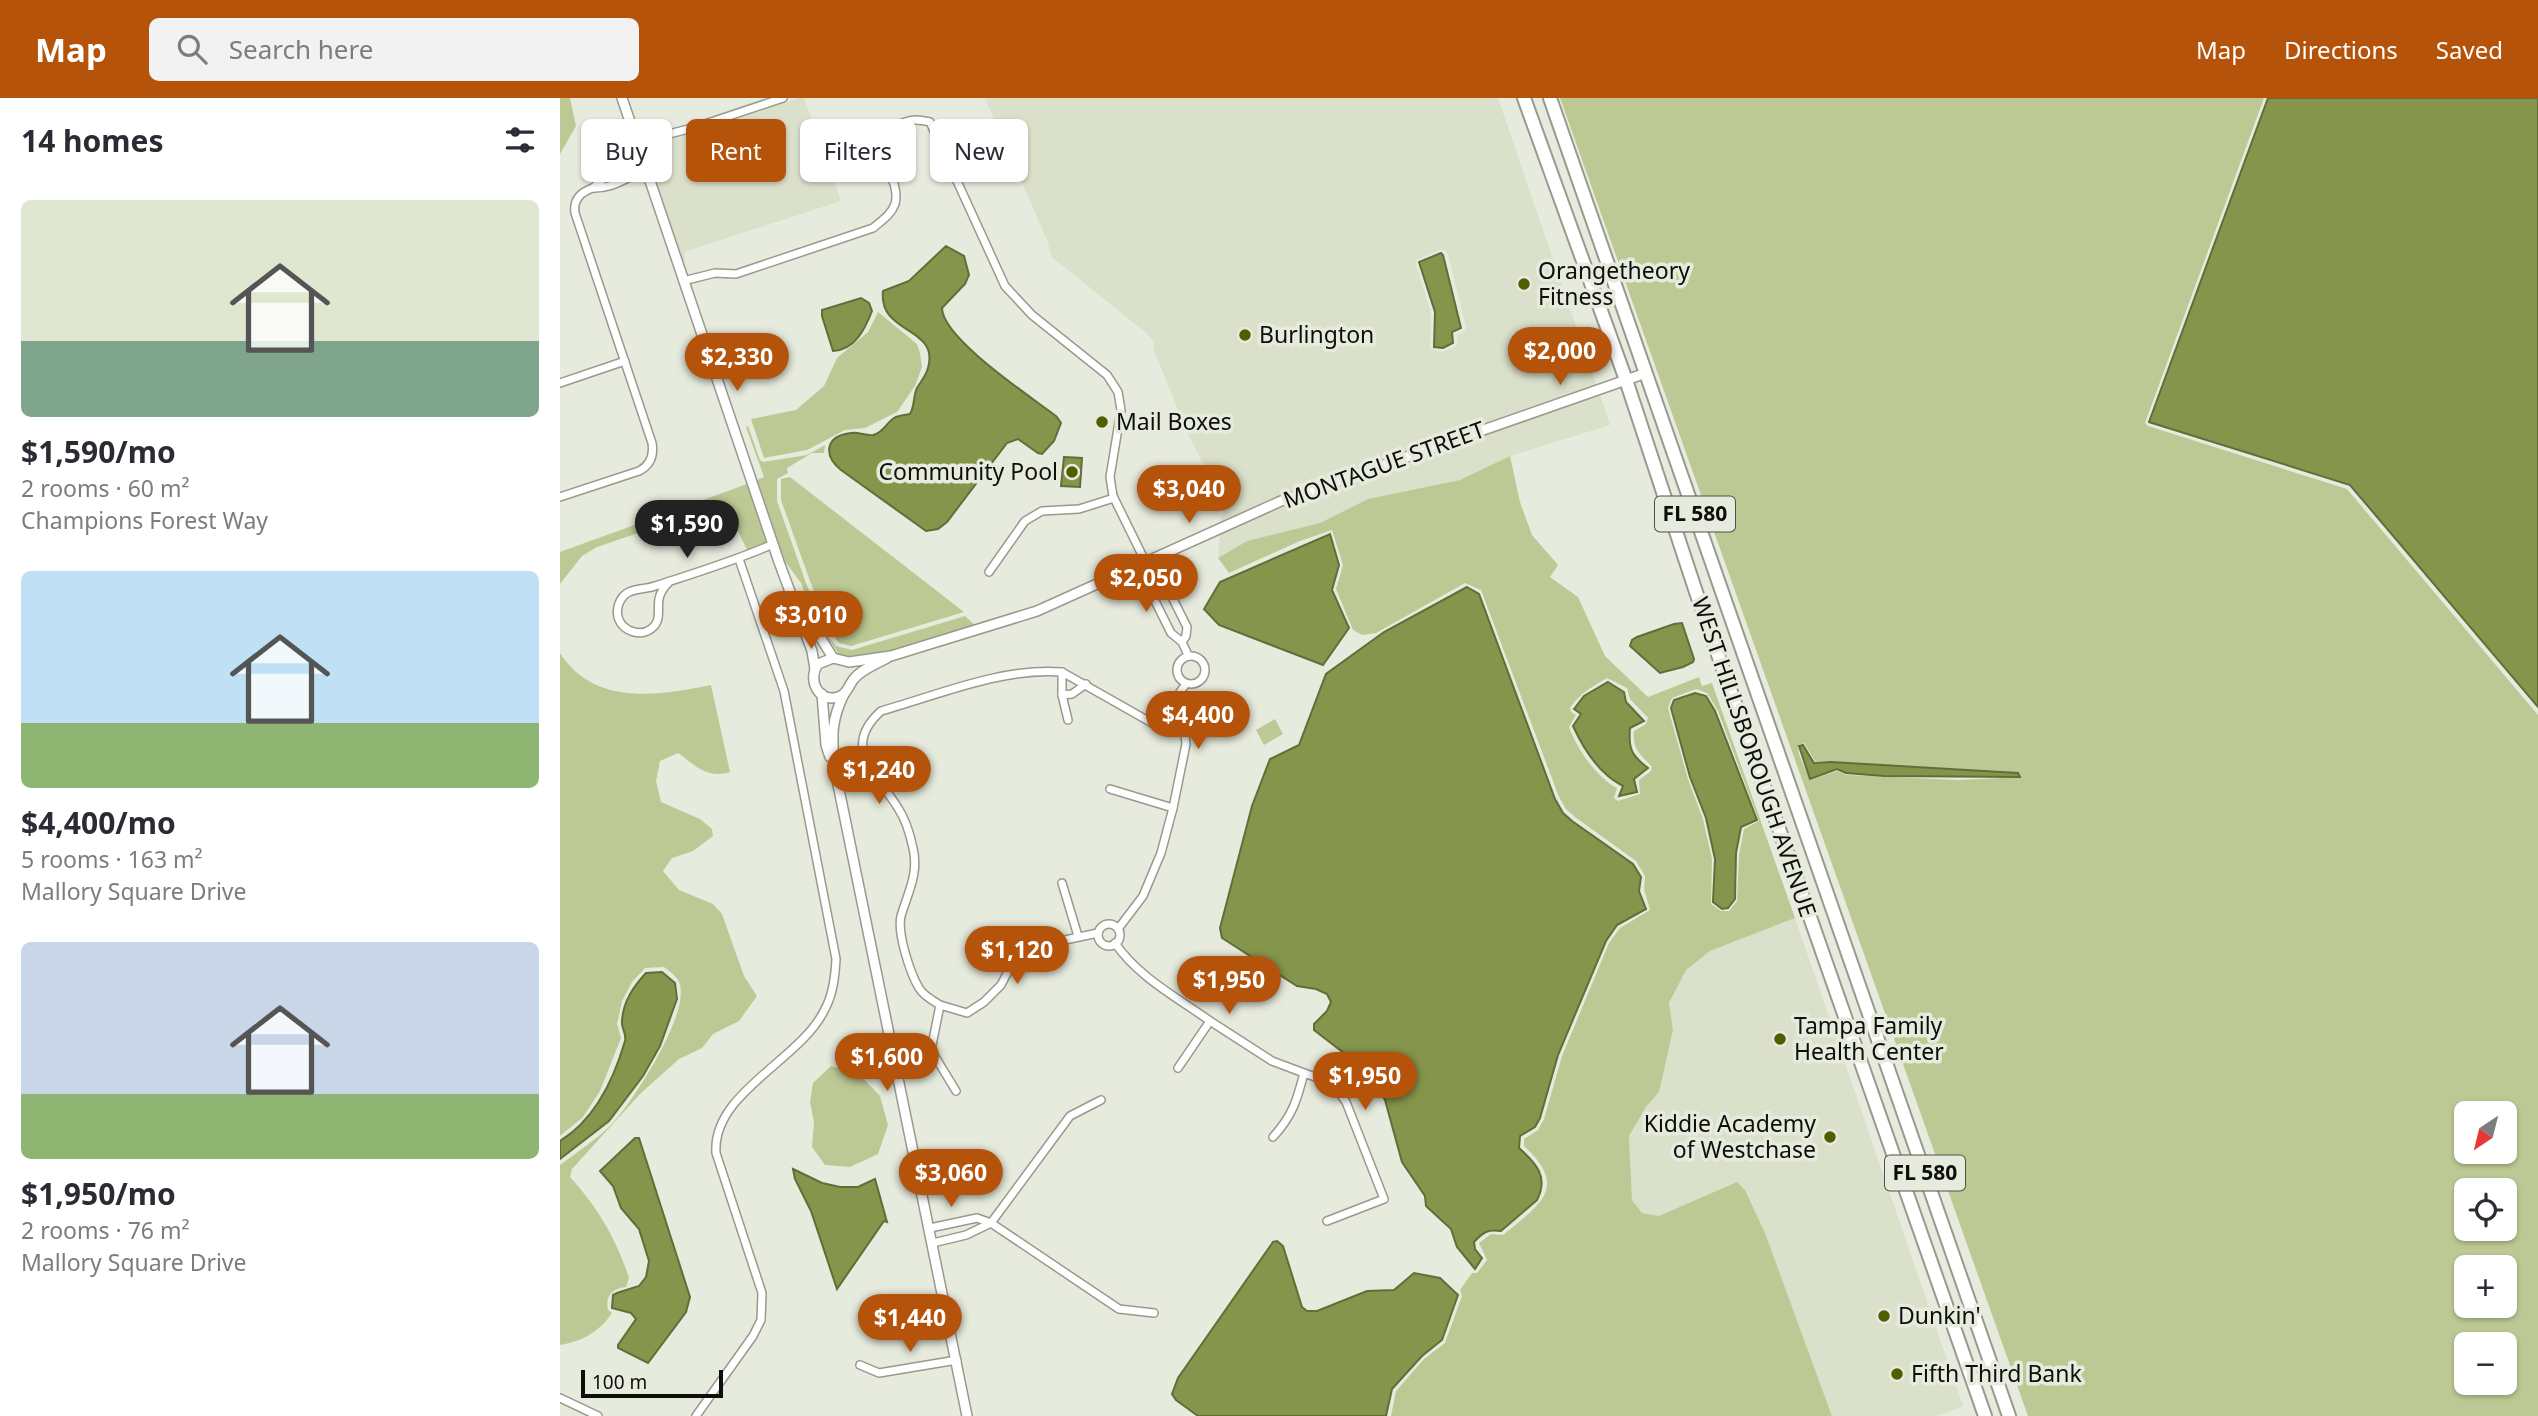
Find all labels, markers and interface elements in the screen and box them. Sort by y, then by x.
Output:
search box [149,18,639,81]
text: Map [35,27,107,72]
icon: search [173,30,211,68]
text: Search here [229,31,373,67]
text: Map [2196,33,2246,66]
text: Directions [2284,33,2398,66]
text: Saved [2436,33,2503,66]
chip: Buy [581,119,672,182]
chip: Rent [686,119,786,182]
chip: Filters [800,119,916,182]
chip: New [930,119,1028,182]
text: 14 homes [21,120,164,161]
icon: filters [501,121,539,159]
icon: home [217,245,343,371]
place label: Orangetheory Fitness [1538,254,1690,312]
marker: Orangetheory Fitness [1516,276,1532,292]
place label: Burlington [1259,318,1374,350]
marker: Burlington [1237,327,1253,343]
pin: $2,000 [1503,328,1617,387]
pin: $2,330 [680,334,794,393]
text: $2,000 [1524,334,1596,366]
text: $2,330 [701,340,773,372]
place label: Mail Boxes [1116,405,1232,437]
street label: MONTAGUE STREET [1279,413,1489,515]
marker: Mail Boxes [1094,414,1110,430]
text: $1,590/mo [21,431,176,472]
place label: Community Pool [878,455,1058,487]
marker: Community Pool [1064,464,1080,480]
pin: $3,040 [1132,466,1246,525]
text: 2 rooms · 60 m² [21,472,190,504]
text: $3,040 [1153,472,1225,504]
road number: FL 580 [1655,496,1735,532]
pin: $1,590 [630,500,744,560]
text: Champions Forest Way [21,504,268,536]
text: $1,590 [651,507,723,539]
pin: $2,050 [1089,554,1203,614]
text: $2,050 [1110,561,1182,593]
pin: $3,010 [754,592,868,651]
street label: WEST HILLSBOROUGH AVENUE [1685,592,1825,921]
text: $3,010 [775,598,847,630]
icon: home [217,616,343,742]
pin: $4,400 [1141,692,1255,751]
text: $4,400 [1162,698,1234,730]
pin: $1,240 [822,746,936,806]
text: $1,240 [843,753,915,785]
text: $4,400/mo [21,802,176,843]
text: 5 rooms · 163 m² [21,843,203,875]
text: Mallory Square Drive [21,875,247,907]
pin: $1,120 [960,926,1074,986]
text: $1,120 [981,933,1053,965]
pin: $1,950 [1172,956,1286,1016]
text: $1,950 [1193,963,1265,995]
icon: home [217,987,343,1113]
place label: Tampa Family Health Center [1794,1009,1944,1067]
marker: Tampa Family Health Center [1772,1031,1788,1047]
pin: $1,600 [830,1034,944,1093]
text: $1,600 [851,1040,923,1072]
pin: $1,950 [1308,1052,1422,1112]
text: $1,950 [1329,1059,1401,1091]
north arrow [2454,1101,2516,1164]
map controls [2454,1101,2517,1395]
place label: Kiddie Academy of Westchase [1644,1107,1816,1165]
marker: Kiddie Academy of Westchase [1822,1129,1838,1145]
pin: $3,060 [894,1150,1008,1209]
text: $3,060 [915,1156,987,1188]
road number: FL 580 [1885,1156,1965,1190]
text: $1,950/mo [21,1173,176,1214]
button: locate [2454,1178,2517,1241]
text: 2 rooms · 76 m² [21,1214,190,1246]
text: Mallory Square Drive [21,1246,247,1278]
button: + [2454,1255,2517,1318]
pin: $1,440 [853,1294,967,1354]
place label: Dunkin' [1898,1299,1981,1331]
text: $1,440 [874,1301,946,1333]
marker: Dunkin' [1876,1308,1892,1324]
button: − [2454,1332,2517,1395]
place label: Fifth Third Bank [1911,1357,2082,1389]
marker: Fifth Third Bank [1889,1366,1905,1382]
scale bar [581,1367,723,1399]
text: 100 m [592,1369,647,1395]

